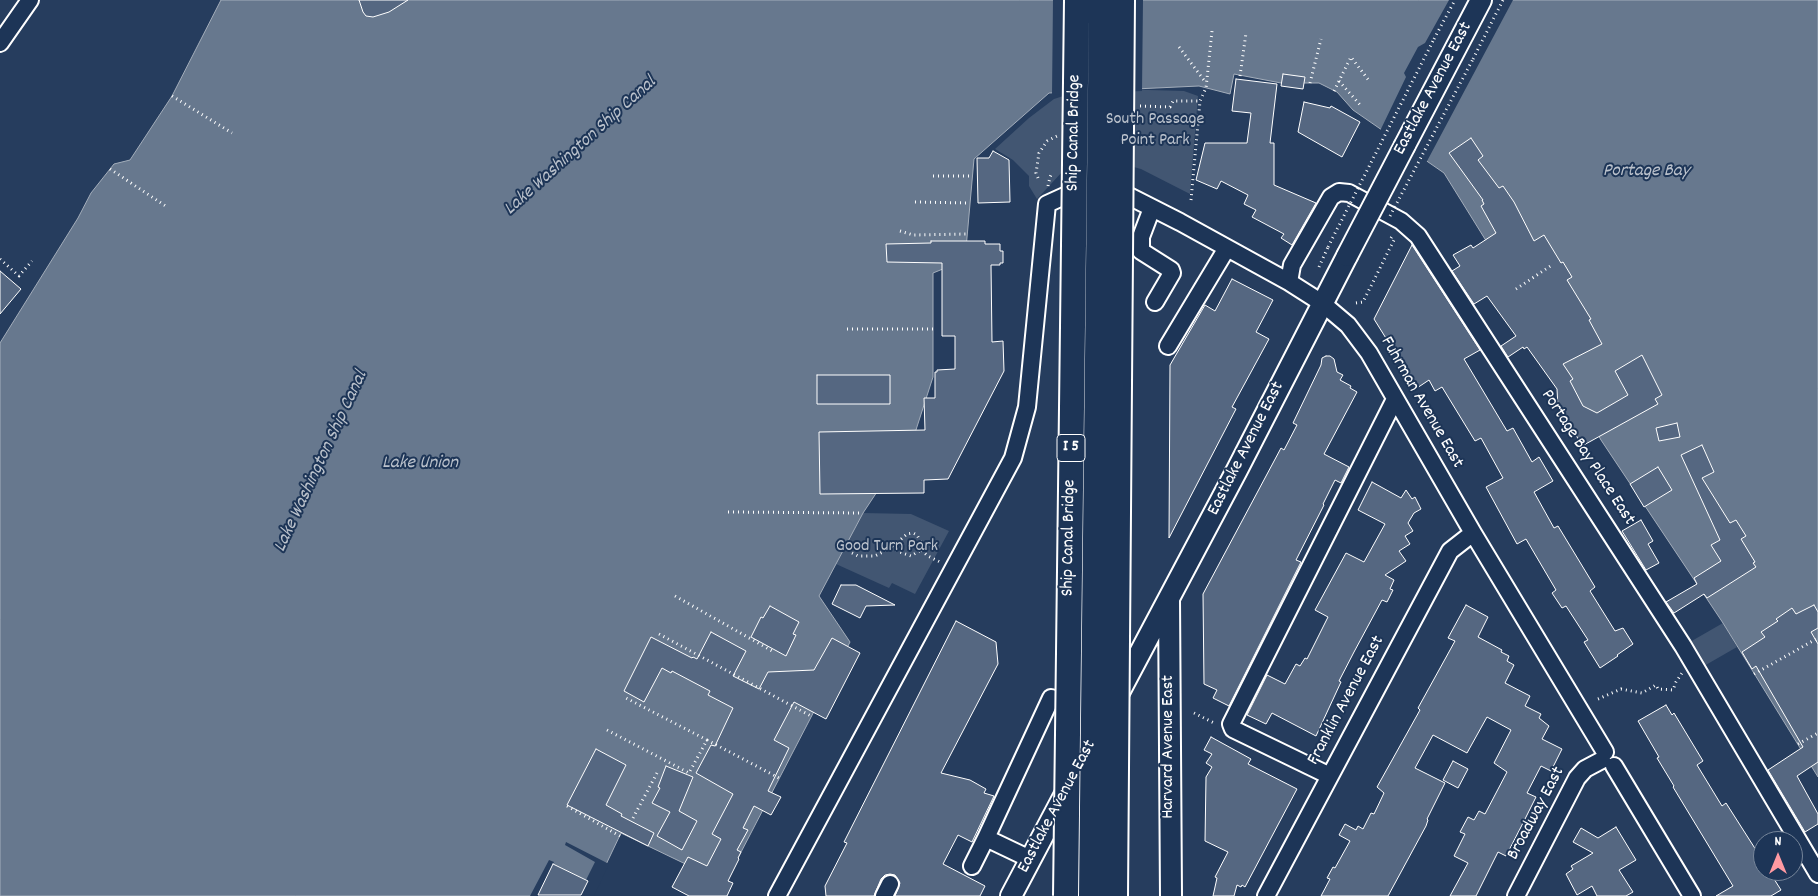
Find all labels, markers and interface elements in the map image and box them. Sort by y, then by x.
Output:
street label: Eastlake Avenue East [1390,19,1478,159]
water label: Lake Washington Ship Canal [500,73,662,221]
street label: Ship Canal Bridge [1063,74,1087,192]
park label: South Passage Point Park [1106,110,1204,152]
water label: Portage Bay [1603,161,1689,183]
street label: Fuhrman Avenue East [1375,333,1467,473]
water label: Lake Washington Ship Canal [270,368,374,556]
street label: Eastlake Avenue East [1204,379,1290,519]
street label: Portage Bay Place East [1535,386,1639,530]
road number: I 5 [1057,434,1085,462]
water label: Lake Union [382,453,458,475]
street label: Ship Canal Bridge [1058,479,1082,597]
park label: Good Turn Park [836,537,938,559]
street label: Franklin Avenue East [1304,633,1390,769]
street label: Harvard Avenue East [1159,675,1181,819]
street label: Eastlake Avenue East [1014,737,1102,877]
street label: Broadway East [1503,764,1571,864]
north arrow [1753,831,1803,881]
text: N [1775,832,1781,852]

